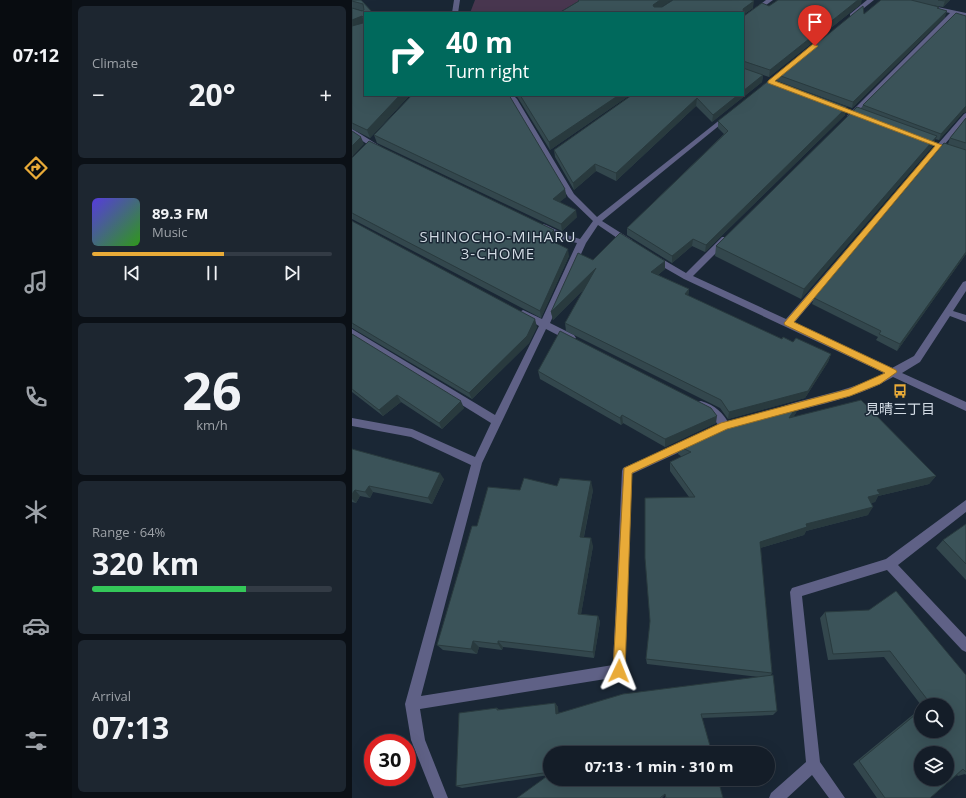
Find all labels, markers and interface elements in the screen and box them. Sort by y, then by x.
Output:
pin [798,5,832,46]
icon: arrive [804,11,826,33]
text: 40 m [446,23,513,61]
icon: right [380,28,432,80]
text: 07:12 [13,43,59,67]
text: Climate [92,54,138,72]
text: Turn right [446,59,529,83]
text: 20° [188,74,236,115]
text: − [92,79,105,109]
text: + [319,79,332,109]
icon: directions [22,154,50,182]
text: 89.3 FM [152,203,208,223]
text: Music [152,223,187,241]
district label: SHINOCHO-MIHARU 3-CHOME [420,226,576,263]
icon: previous [121,262,143,284]
icon: pause [201,262,223,284]
icon: next [281,262,303,284]
icon: music [22,268,50,296]
text: 26 [182,354,242,425]
icon: phone [22,383,50,411]
bus stop icon: 見晴三丁目 [892,383,908,399]
place label: 見晴三丁目 [865,399,935,418]
text: km/h [196,416,228,434]
icon: climate [22,498,50,526]
text: Range · 64% [92,523,165,541]
text: 320 km [92,543,199,584]
icon: car [22,612,50,640]
position arrow [598,650,640,692]
text: Arrival [92,687,131,705]
map controls [914,698,954,786]
button: search [914,698,954,738]
text: 07:13 [92,707,169,748]
icon: filters [22,727,50,755]
speed limit sign: 30 [364,734,416,786]
button: layers [914,746,954,786]
text: 07:13 · 1 min · 310 m [585,756,733,776]

